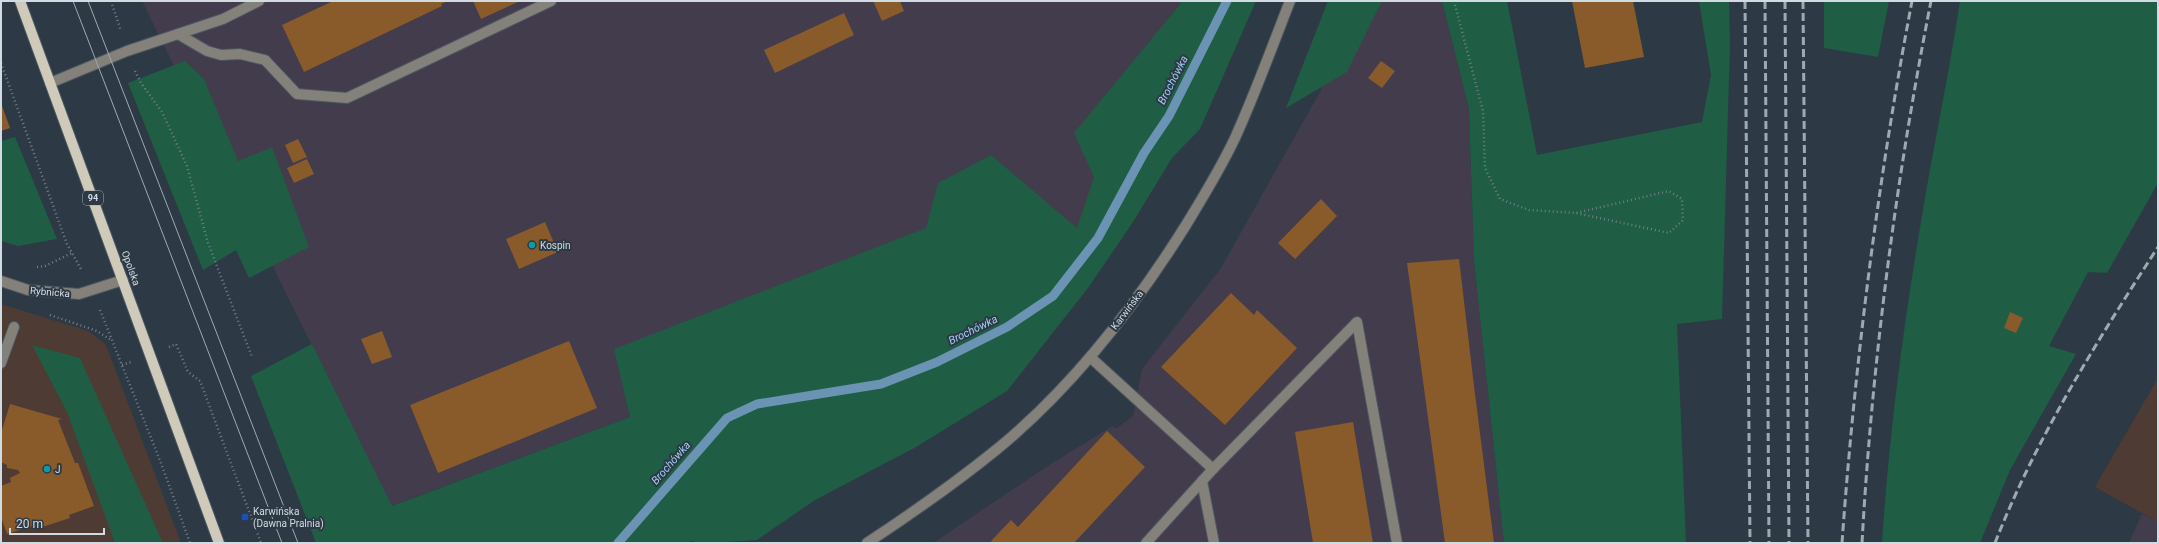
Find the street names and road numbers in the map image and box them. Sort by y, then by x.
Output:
road number: 94 [83,191,103,205]
street label: Opolska [120,249,142,287]
street label: Rybnicka [29,285,71,299]
street label: Karwińska [1109,288,1145,332]

